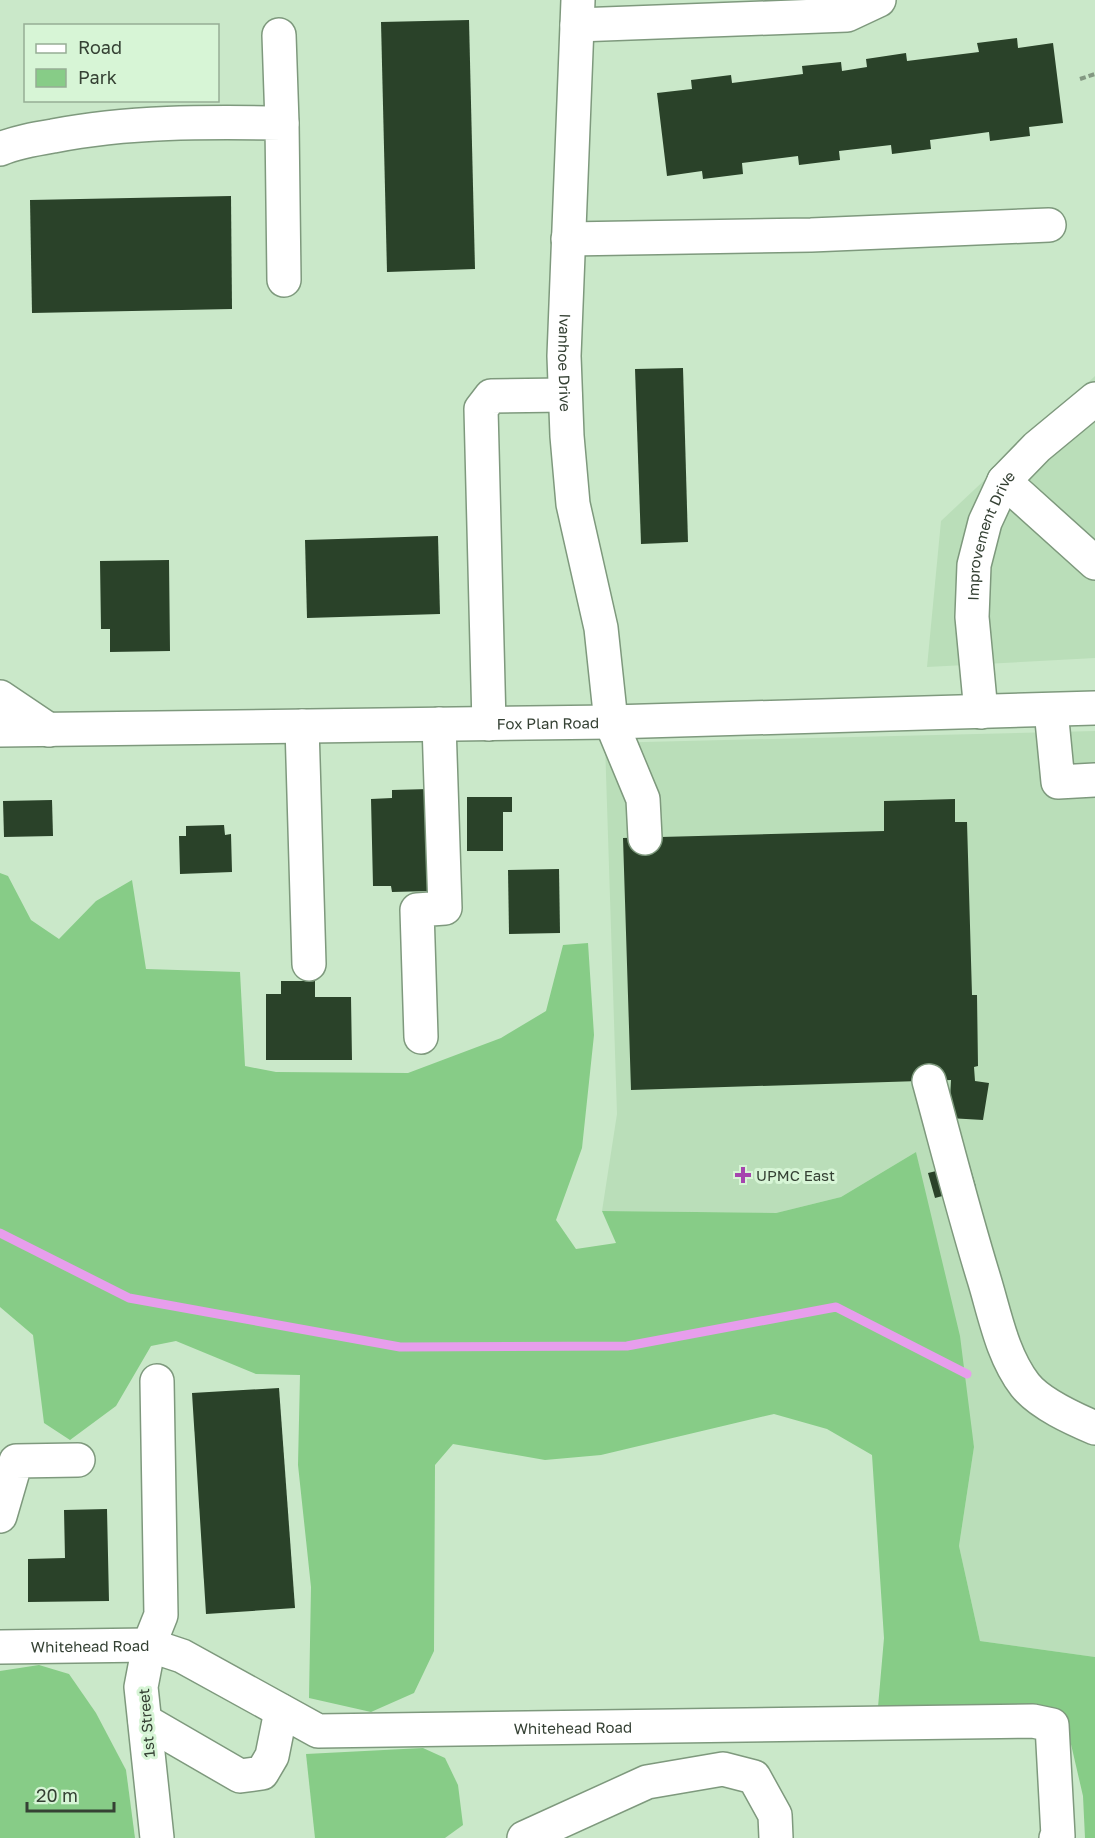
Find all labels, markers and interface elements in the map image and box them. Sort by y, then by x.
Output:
legend [24,24,219,102]
text: Road [78,36,122,58]
text: Park [78,66,117,88]
street label: Ivanhoe Drive [555,313,575,412]
street label: Improvement Drive [964,466,1018,601]
street label: Fox Plan Road [497,713,599,732]
marker: UPMC East [734,1166,752,1184]
place label: UPMC East [756,1166,835,1184]
street label: Whitehead Road [31,1636,149,1656]
street label: 1st Street [134,1688,158,1758]
street label: Whitehead Road [513,1718,632,1737]
scale bar [27,1775,114,1813]
text: 20 m [36,1784,78,1806]

